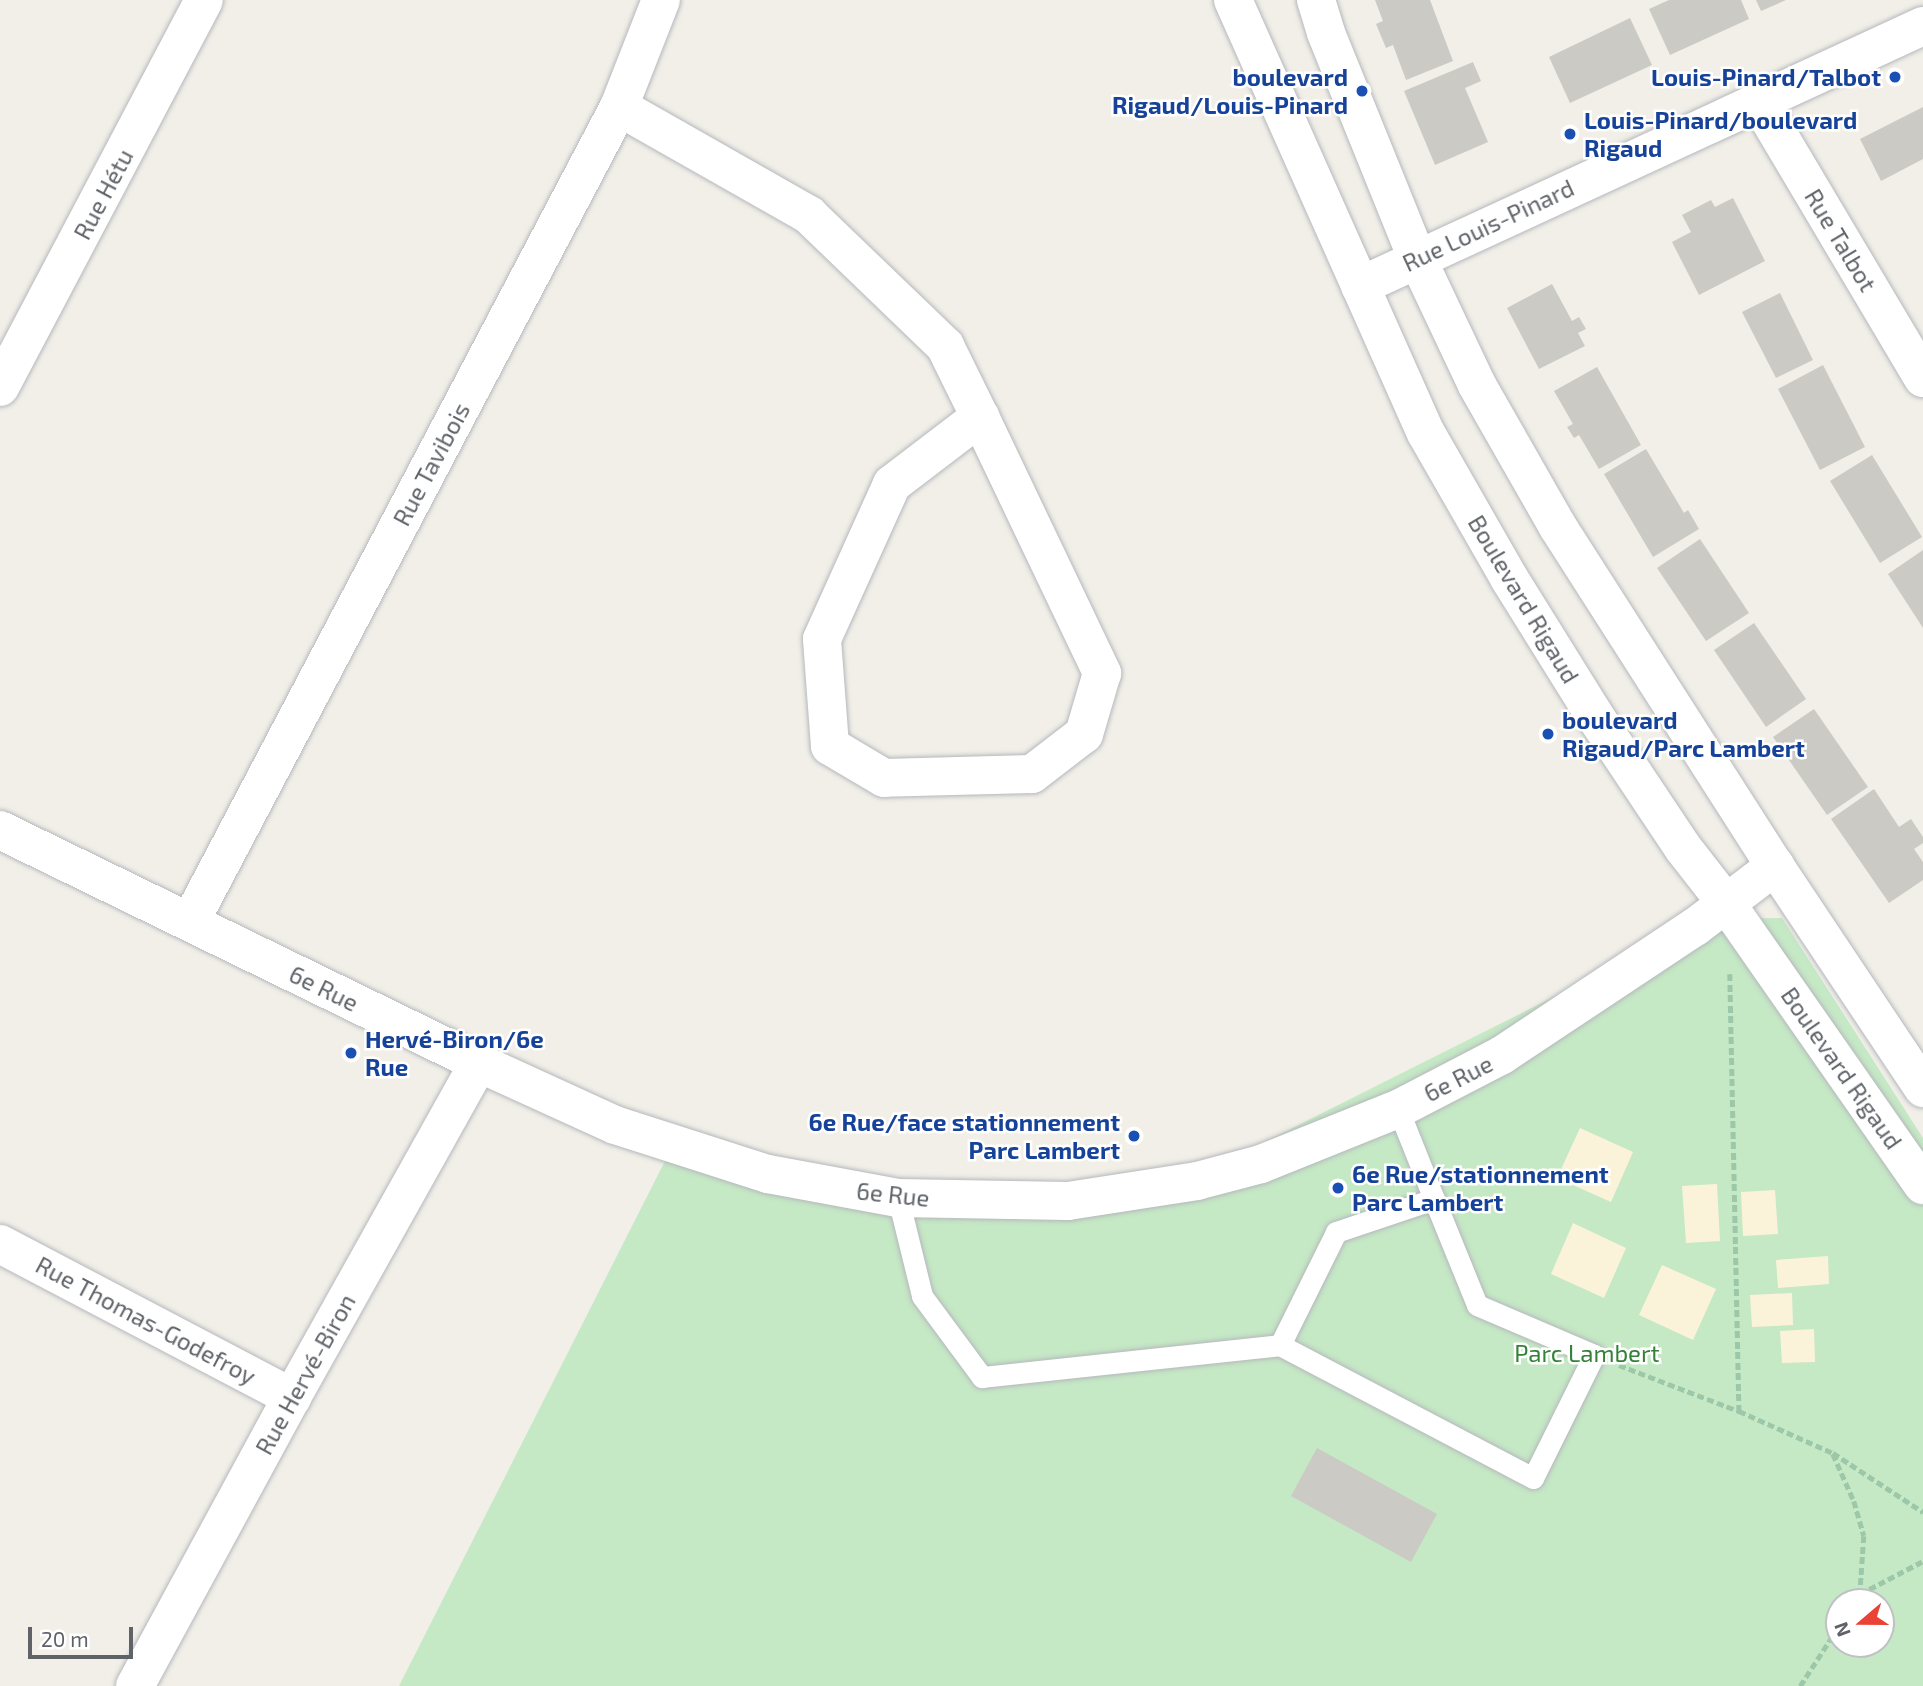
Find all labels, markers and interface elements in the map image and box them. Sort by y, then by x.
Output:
place label: boulevard Rigaud/Louis-Pinard [1112,63,1348,119]
place label: Louis-Pinard/Talbot [1651,63,1881,91]
marker: Louis-Pinard/Talbot [1887,69,1903,85]
marker: boulevard Rigaud/Louis-Pinard [1354,83,1370,99]
place label: Louis-Pinard/boulevard Rigaud [1584,106,1857,162]
marker: Louis-Pinard/boulevard Rigaud [1562,126,1578,142]
street label: Rue Hétu [67,144,139,244]
street label: Rue Louis-Pinard [1398,173,1578,277]
street label: Rue Talbot [1799,183,1883,297]
street label: Rue Tavibois [386,397,476,531]
street label: Boulevard Rigaud [1462,510,1586,688]
place label: boulevard Rigaud/Parc Lambert [1562,706,1805,762]
marker: boulevard Rigaud/Parc Lambert [1540,726,1556,742]
street label: 6e Rue [285,959,363,1017]
street label: Boulevard Rigaud [1775,981,1909,1155]
place label: Hervé-Biron/6e Rue [365,1025,544,1081]
marker: Hervé-Biron/6e Rue [343,1045,359,1061]
street label: 6e Rue [1419,1049,1497,1107]
place label: 6e Rue/face stationnement Parc Lambert [809,1108,1120,1164]
marker: 6e Rue/face stationnement Parc Lambert [1126,1128,1142,1144]
place label: 6e Rue/stationnement Parc Lambert [1352,1160,1609,1216]
street label: 6e Rue [855,1176,931,1212]
marker: 6e Rue/stationnement Parc Lambert [1330,1180,1346,1196]
street label: Rue Thomas-Godefroy [31,1250,261,1390]
street label: Rue Hervé-Biron [249,1289,361,1459]
park label: Parc Lambert [1514,1339,1660,1367]
north arrow [1825,1588,1895,1658]
scale bar [32,1612,136,1656]
text: N [1829,1619,1855,1640]
text: 20 m [41,1626,89,1651]

